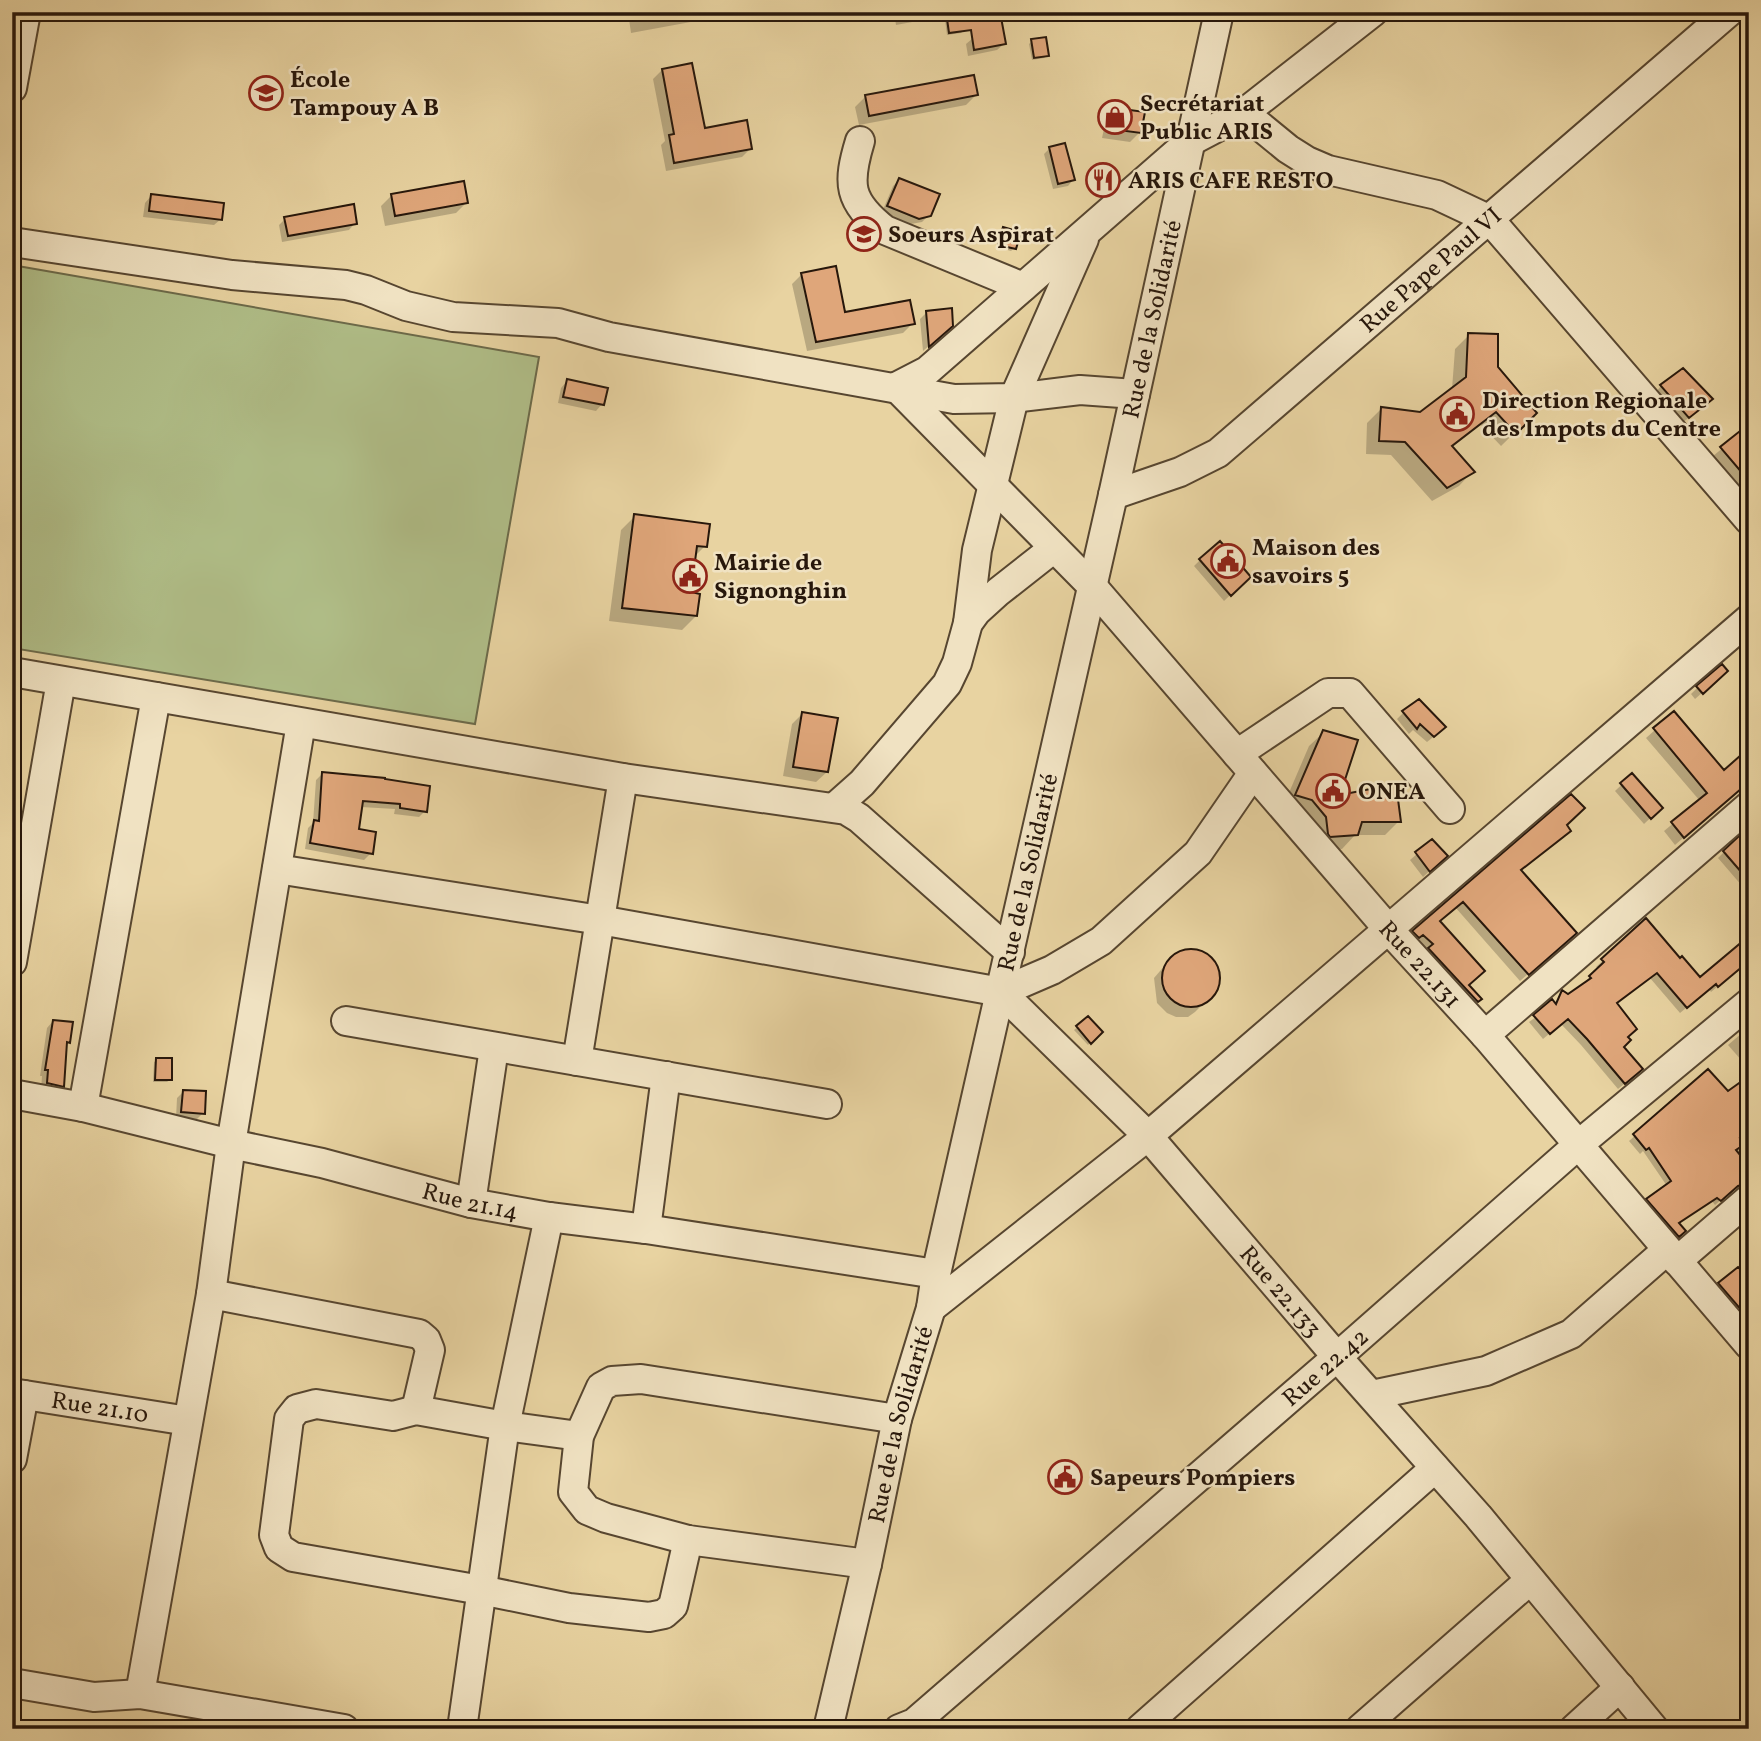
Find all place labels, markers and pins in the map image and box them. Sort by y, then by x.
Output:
place label: École Tampouy A B [290,64,439,126]
school or university icon: École Tampouy A B [247,74,285,112]
place label: Secrétariat Public ARIS [1140,88,1273,150]
shop icon: Secrétariat Public ARIS [1096,98,1134,136]
restaurant icon: ARIS CAFE RESTO [1084,161,1122,199]
place label: ARIS CAFE RESTO [1128,165,1333,199]
school or university icon: Soeurs Aspirat [845,215,883,253]
place label: Soeurs Aspirat [888,219,1054,253]
place label: Direction Regionale des Impots du Centre [1482,385,1721,447]
public building icon: Direction Regionale des Impots du Centre [1438,395,1476,433]
place label: Maison des savoirs 5 [1252,532,1380,594]
public building icon: Maison des savoirs 5 [1209,542,1247,580]
place label: Mairie de Signonghin [714,547,847,609]
public building icon: Mairie de Signonghin [671,557,709,595]
public building icon: ONEA [1314,772,1352,810]
place label: ONEA [1358,776,1425,810]
public building icon: Sapeurs Pompiers [1046,1458,1084,1496]
place label: Sapeurs Pompiers [1090,1462,1295,1496]

